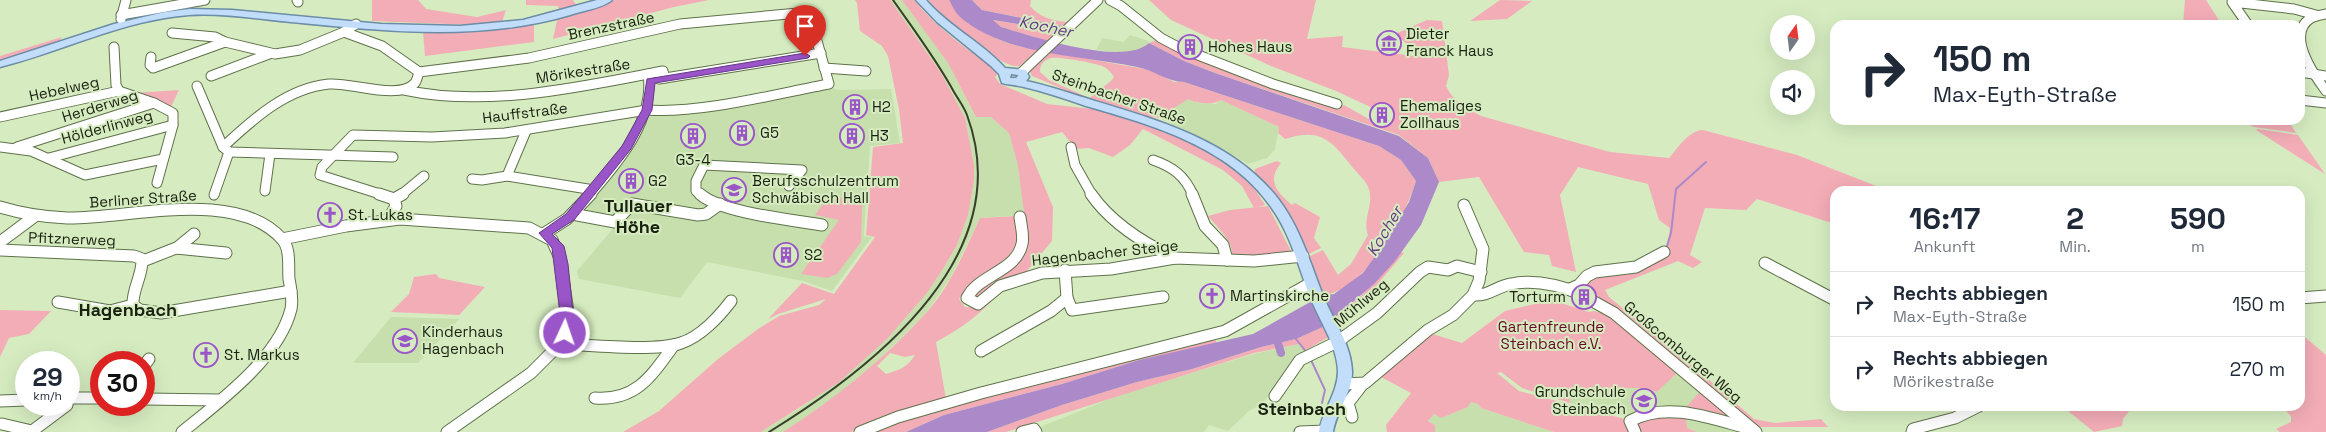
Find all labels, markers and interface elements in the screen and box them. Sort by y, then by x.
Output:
pin [784,5,826,56]
street label: Brenzstraße [566,7,656,44]
water label: Kocher [1017,11,1077,43]
icon: arrive [791,12,819,40]
north arrow [1770,15,1815,60]
map controls [1770,15,1815,115]
place label: Dieter Franck Haus [1406,24,1494,60]
museum icon: Dieter Franck Haus [1376,30,1402,56]
building icon: Hohes Haus [1177,34,1203,60]
place label: Hohes Haus [1208,37,1292,56]
text: 150 m [1933,37,2031,81]
icon: right [1850,40,1915,105]
street label: Mörikestraße [534,54,631,87]
street label: Steinbacher Straße [1050,65,1189,128]
button: sound [1770,70,1815,115]
street label: Hebelweg [27,72,101,105]
text: Max-Eyth-Straße [1933,80,2117,108]
street label: Herderweg [59,85,140,126]
building icon: H2 [842,94,868,120]
place label: Ehemaliges Zollhaus [1400,96,1482,132]
place label: H2 [872,97,891,116]
street label: Hauffstraße [481,98,569,127]
building icon: Ehemaliges Zollhaus [1369,102,1395,128]
street label: Hölderlinweg [59,105,155,148]
building icon: G5 [729,120,755,146]
building icon: G3-4 [680,123,706,149]
place label: G5 [760,123,779,142]
building icon: H3 [839,123,865,149]
place label: H3 [870,126,889,145]
place label: G3-4 [675,150,711,169]
building icon: G2 [618,168,644,194]
place label: G2 [648,171,667,190]
place label: Berufsschulzentrum Schwäbisch Hall [752,171,899,207]
school or university icon: Berufsschulzentrum Schwäbisch Hall [721,177,747,203]
street label: Berliner Straße [89,185,198,212]
district label: Tullauer Höhe [604,194,672,238]
text: 16:17 [1909,199,1980,238]
text: 2 [2066,199,2084,238]
text: 590 [2170,199,2226,238]
water label: Kocher [1361,201,1408,260]
church icon: St. Lukas [317,202,343,228]
place label: St. Lukas [348,205,413,224]
street label: Pfitznerweg [28,227,116,250]
street label: Hagenbacher Steige [1031,235,1179,270]
text: Ankunft [1914,236,1976,257]
text: Min. [2059,236,2091,257]
text: m [2191,236,2205,257]
building icon: S2 [773,242,799,268]
place label: S2 [804,245,822,264]
street label: Mühlweg [1330,274,1392,331]
text: Rechts abbiegen [1893,281,2048,306]
church icon: Martinskirche [1199,283,1225,309]
building icon: Torturm [1571,284,1597,310]
place label: Martinskirche [1230,286,1329,305]
place label: Torturm [1509,287,1566,306]
icon: right [1850,290,1878,318]
text: 150 m [2232,292,2285,317]
street label: Großcomburger Weg [1620,297,1746,407]
district label: Hagenbach [79,298,177,321]
position arrow [538,306,590,358]
text: Max-Eyth-Straße [1893,306,2027,327]
park label: Gartenfreunde Steinbach e.V. [1498,317,1604,353]
place label: Kinderhaus Hagenbach [422,322,504,358]
school or university icon: Kinderhaus Hagenbach [392,328,418,354]
church icon: St. Markus [193,342,219,368]
place label: St. Markus [224,345,300,364]
text: Rechts abbiegen [1893,346,2048,371]
speed limit sign: 30 [90,351,155,416]
icon: right [1850,355,1878,383]
text: 270 m [2230,357,2285,382]
text: 29 [32,361,63,393]
text: Mörikestraße [1893,371,1994,392]
place label: Grundschule Steinbach [1535,382,1626,418]
text: km/h [33,388,62,404]
school or university icon: Grundschule Steinbach [1631,388,1657,414]
district label: Steinbach [1258,397,1346,420]

